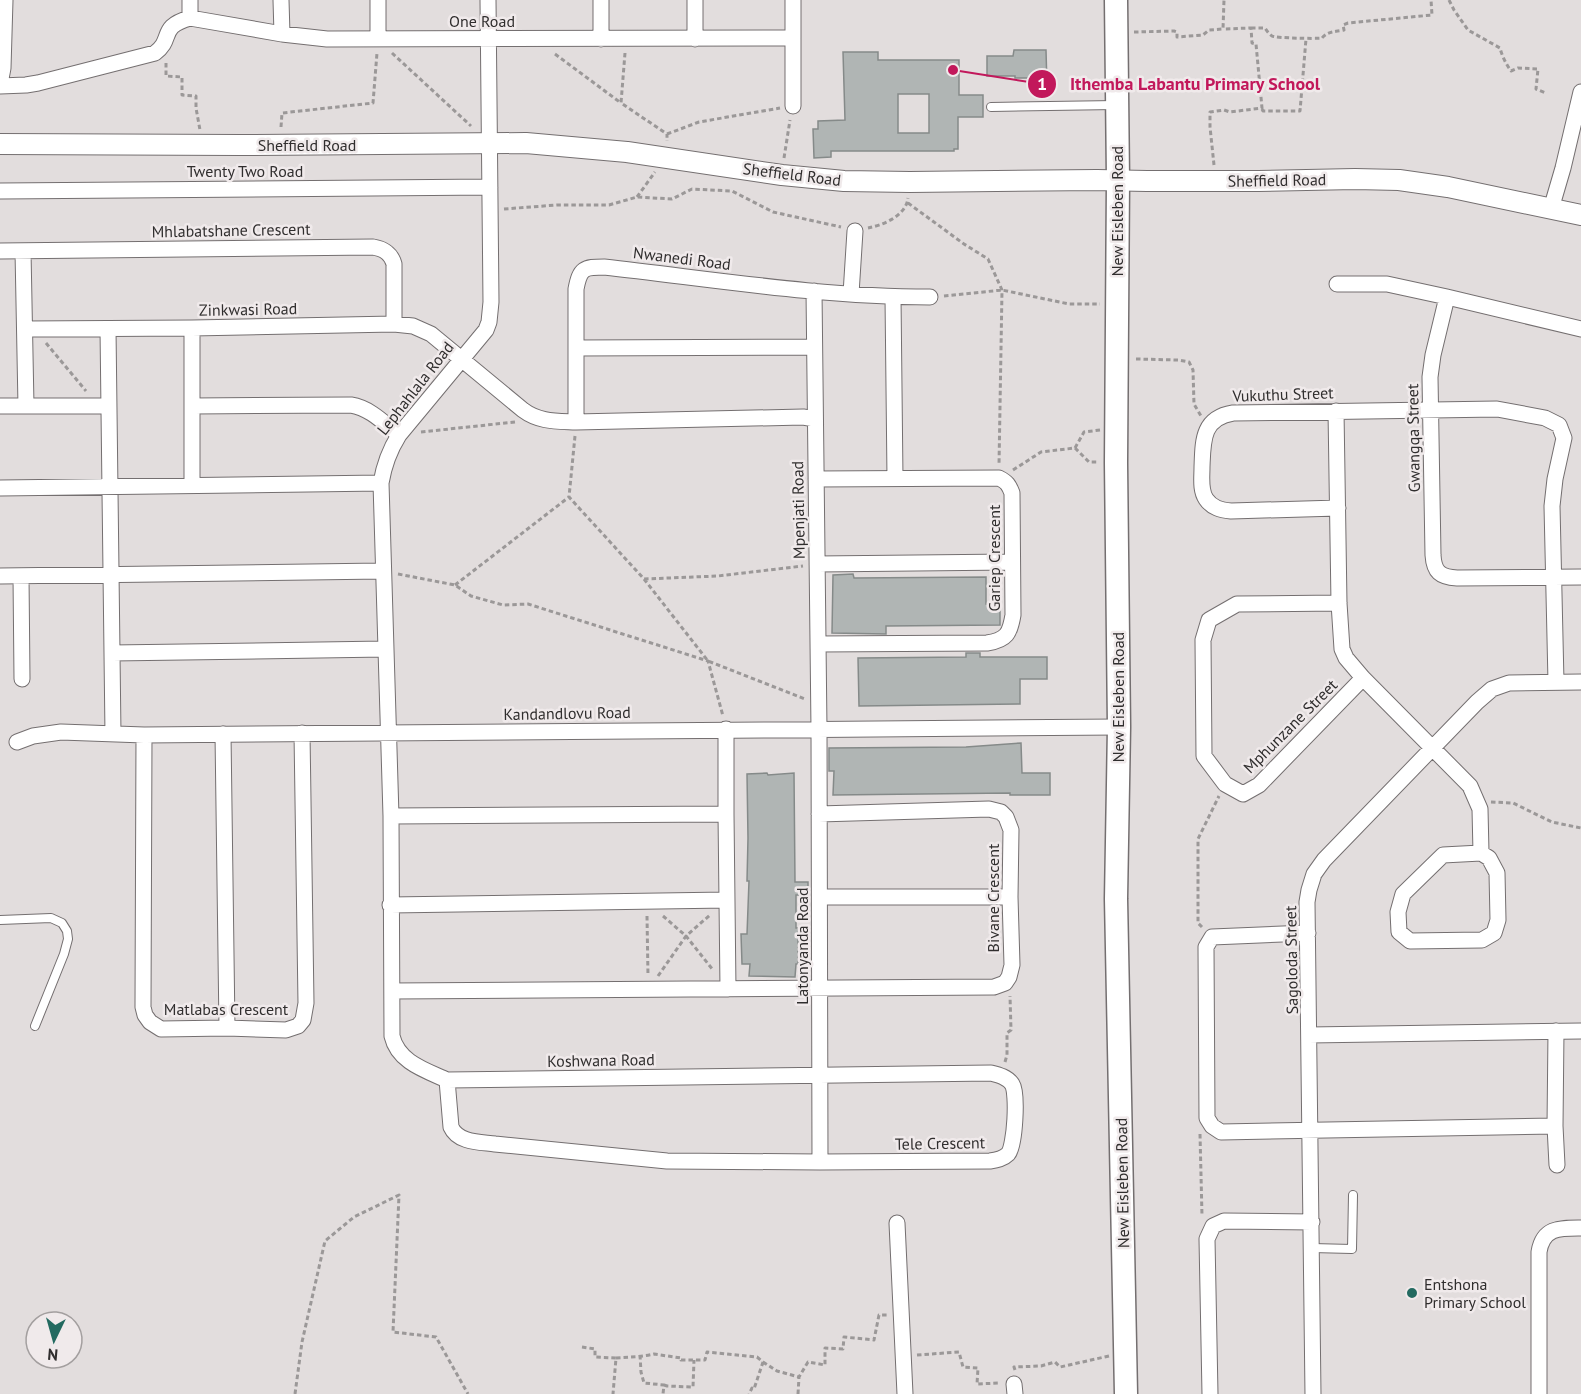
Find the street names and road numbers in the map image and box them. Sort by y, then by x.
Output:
street label: One Road [449,11,515,31]
street label: Sheffield Road [258,135,356,155]
street label: New Eisleben Road [1107,146,1127,276]
street label: Sheffield Road [742,158,842,190]
street label: Twenty Two Road [187,161,303,181]
street label: Sheffield Road [1227,169,1327,191]
street label: Mhlabatshane Crescent [151,219,311,241]
street label: Nwanedi Road [632,242,732,274]
street label: Zinkwasi Road [199,298,297,320]
street label: Lephahlala Road [372,337,458,439]
street label: Vukuthu Street [1231,382,1334,406]
street label: Gwangqa Street [1402,383,1424,492]
street label: Mpenjati Road [787,461,809,559]
street label: Gariep Crescent [984,504,1004,611]
street label: New Eisleben Road [1108,632,1128,762]
street label: Mphunzane Street [1239,674,1342,777]
street label: Kandandlovu Road [503,702,631,724]
street label: Bivane Crescent [983,843,1003,952]
street label: Latonyanda Road [792,887,812,1005]
street label: Sagoloda Street [1280,905,1302,1014]
street label: Matlabas Crescent [164,999,289,1019]
street label: Koshwana Road [547,1049,655,1071]
street label: New Eisleben Road [1111,1118,1133,1248]
street label: Tele Crescent [895,1132,986,1154]

